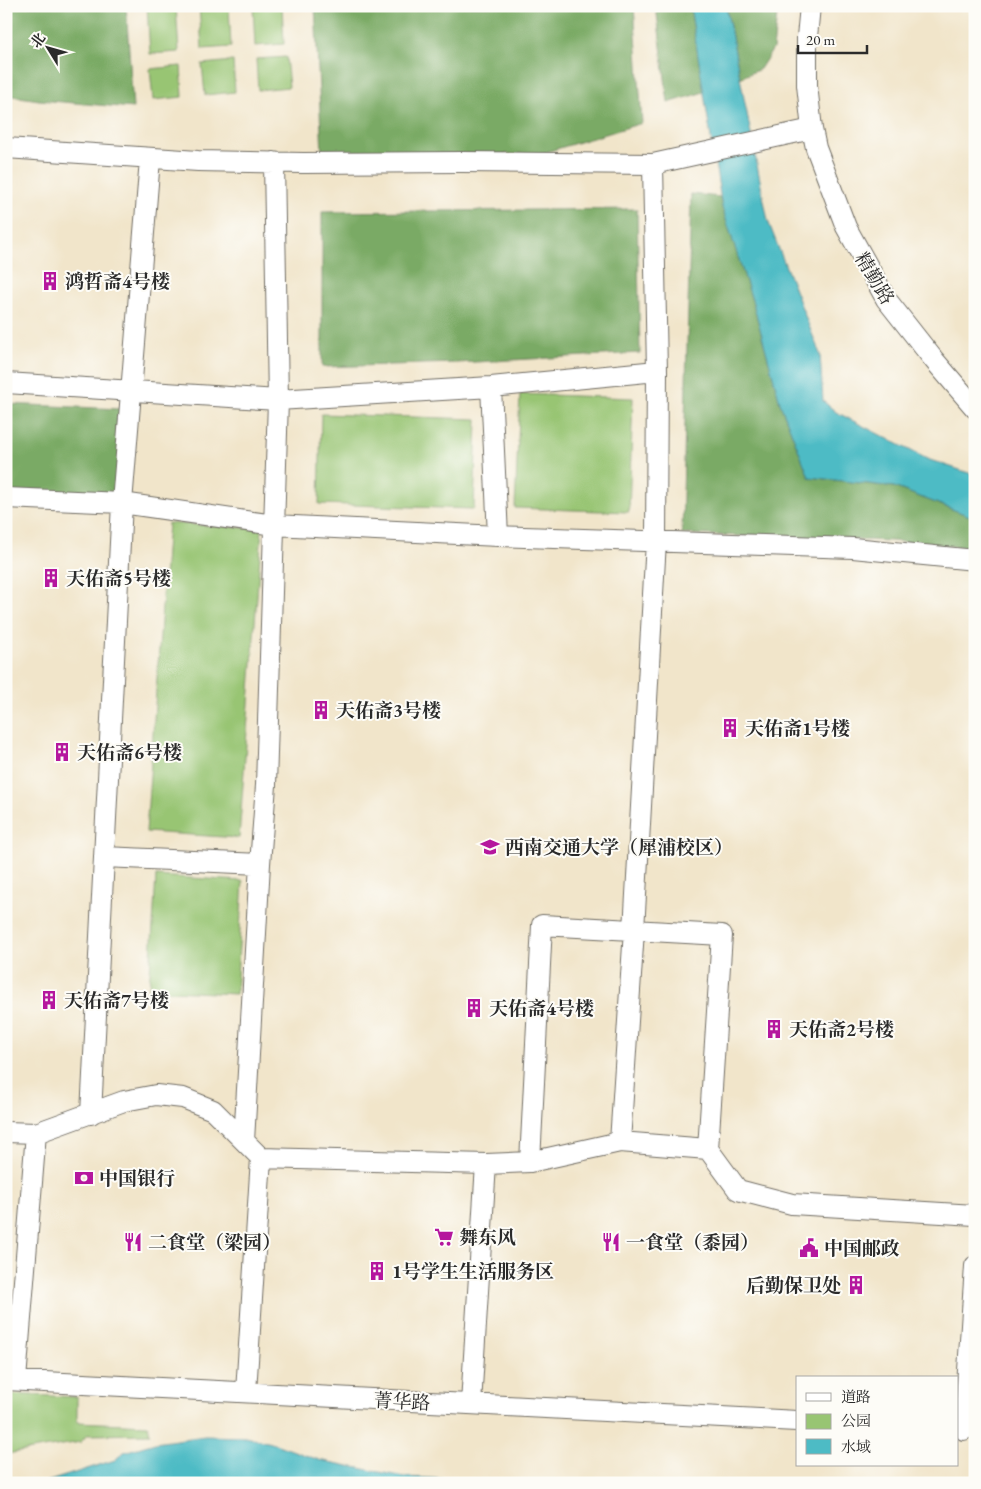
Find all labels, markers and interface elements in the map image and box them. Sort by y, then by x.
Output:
north arrow [22,22,72,72]
scale bar [798,22,867,54]
text: 北 [26,29,49,51]
text: 20 m [806,30,835,49]
street label: 精勤路 [849,247,900,309]
place label: 鸿哲斋4号楼 [65,269,170,294]
building icon: 鸿哲斋4号楼 [39,270,61,292]
place label: 天佑斋5号楼 [66,566,171,591]
building icon: 天佑斋5号楼 [40,567,62,589]
place label: 天佑斋3号楼 [336,698,441,723]
building icon: 天佑斋3号楼 [310,699,332,721]
place label: 天佑斋1号楼 [745,716,850,741]
building icon: 天佑斋1号楼 [719,717,741,739]
place label: 天佑斋6号楼 [77,740,182,765]
building icon: 天佑斋6号楼 [51,741,73,763]
place label: 西南交通大学（犀浦校区） [505,835,733,860]
school or university icon: 西南交通大学（犀浦校区） [479,836,501,858]
place label: 天佑斋7号楼 [64,988,169,1013]
building icon: 天佑斋7号楼 [38,989,60,1011]
place label: 天佑斋4号楼 [489,996,594,1021]
building icon: 天佑斋4号楼 [463,997,485,1019]
place label: 天佑斋2号楼 [789,1017,894,1042]
building icon: 天佑斋2号楼 [763,1018,785,1040]
place label: 中国银行 [99,1166,175,1191]
bank icon: 中国银行 [73,1167,95,1189]
place label: 舞东风 [459,1225,516,1250]
supermarket icon: 舞东风 [433,1226,455,1248]
place label: 二食堂（梁园） [148,1230,281,1255]
place label: 一食堂（黍园） [626,1230,759,1255]
restaurant icon: 二食堂（梁园） [122,1231,144,1253]
restaurant icon: 一食堂（黍园） [600,1231,622,1253]
place label: 中国邮政 [824,1236,900,1261]
public building icon: 中国邮政 [798,1237,820,1259]
place label: 1号学生生活服务区 [392,1259,554,1284]
building icon: 1号学生生活服务区 [366,1260,388,1282]
place label: 后勤保卫处 [746,1273,841,1298]
building icon: 后勤保卫处 [845,1274,867,1296]
legend [796,1376,958,1466]
text: 道路 [841,1387,871,1406]
street label: 菁华路 [373,1388,431,1415]
text: 公园 [841,1411,871,1430]
text: 水域 [841,1437,871,1456]

